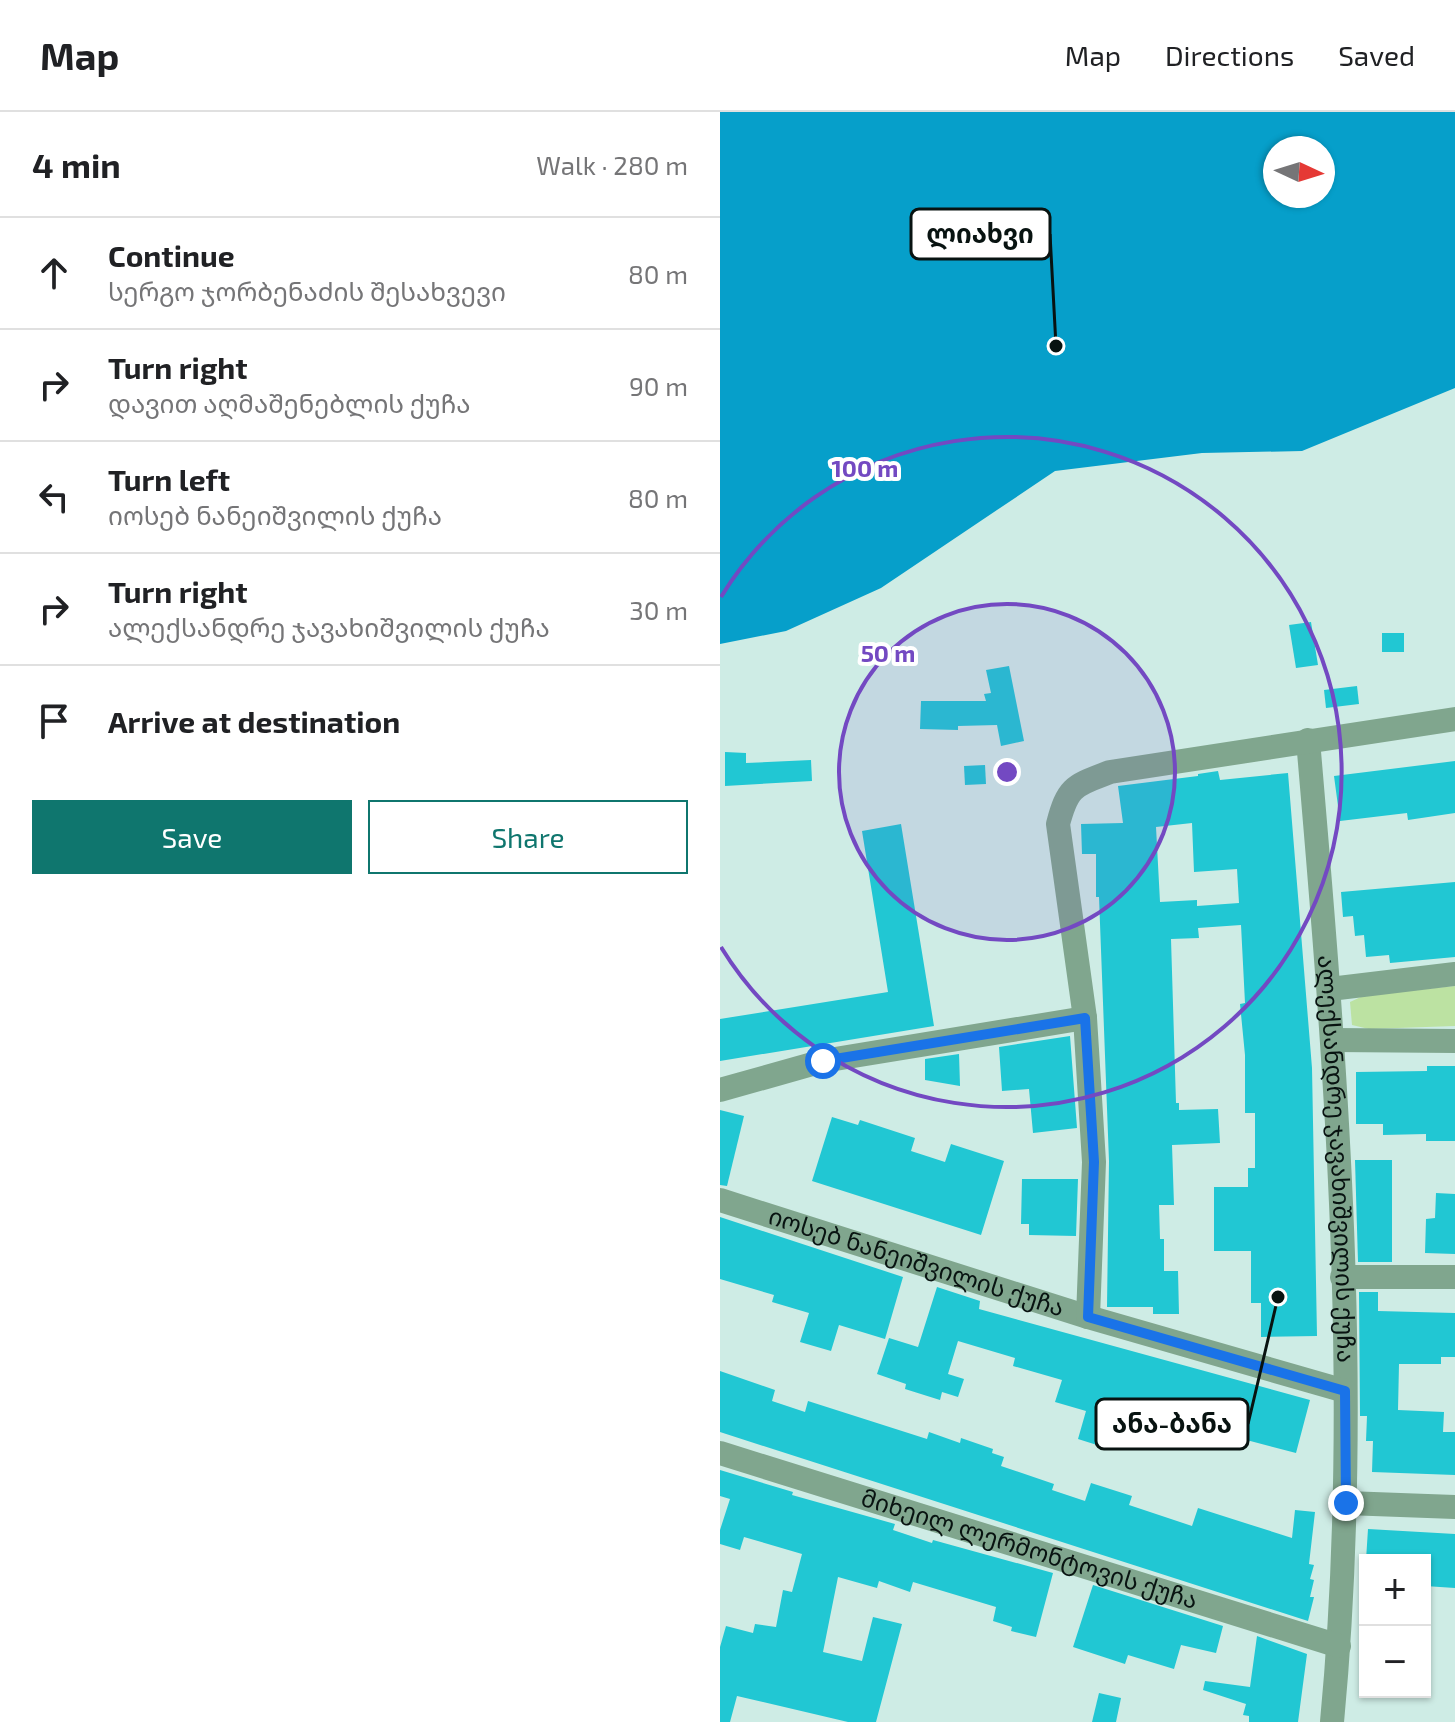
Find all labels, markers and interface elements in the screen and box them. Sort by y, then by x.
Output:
text: Map [40,32,119,78]
text: Map [1065,38,1121,72]
text: Directions [1165,38,1294,72]
text: Saved [1338,38,1415,72]
north arrow [1263,136,1335,208]
text: 4 min [32,144,121,185]
text: Walk · 280 m [536,149,688,180]
callout: ლიახვი [911,209,1050,259]
text: ლიახვი [926,217,1034,250]
text: Continue [108,237,235,273]
icon: ahead [32,251,76,295]
text: 80 m [628,258,688,289]
text: სერგო ჯორბენაძის შესახვევი [108,275,506,306]
text: Turn right [108,349,248,385]
icon: right [32,363,76,407]
text: 90 m [629,370,688,401]
text: დავით აღმაშენებლის ქუჩა [108,387,471,418]
text: 100 m [832,453,898,482]
text: Turn left [108,461,230,497]
icon: left [32,475,76,519]
text: 80 m [628,482,688,513]
text: იოსებ ნანეიშვილის ქუჩა [108,499,442,530]
text: Turn right [108,573,248,609]
icon: right [32,587,76,631]
text: 30 m [629,594,688,625]
text: ალექსანდრე ჯავახიშვილის ქუჩა [108,611,550,642]
text: 50 m [861,638,915,667]
icon: arrive [32,699,76,743]
text: Arrive at destination [108,703,400,739]
centre of rings [993,758,1021,786]
button: Save [32,800,352,874]
button: Share [368,800,688,874]
street label: ალექსანდრე ჯავახიშვილის ქუჩა [1313,954,1362,1363]
route start [805,1043,841,1079]
street label: იოსებ ნანეიშვილის ქუჩა [765,1200,1068,1322]
callout: ანა-ბანა [1096,1399,1248,1449]
text: ანა-ბანა [1112,1407,1232,1438]
street label: მიხეილ ლერმონტოვის ქუჩა [858,1482,1201,1614]
route end [1328,1485,1364,1521]
map controls [1359,1554,1431,1698]
button: + [1359,1554,1431,1626]
button: − [1359,1626,1431,1698]

